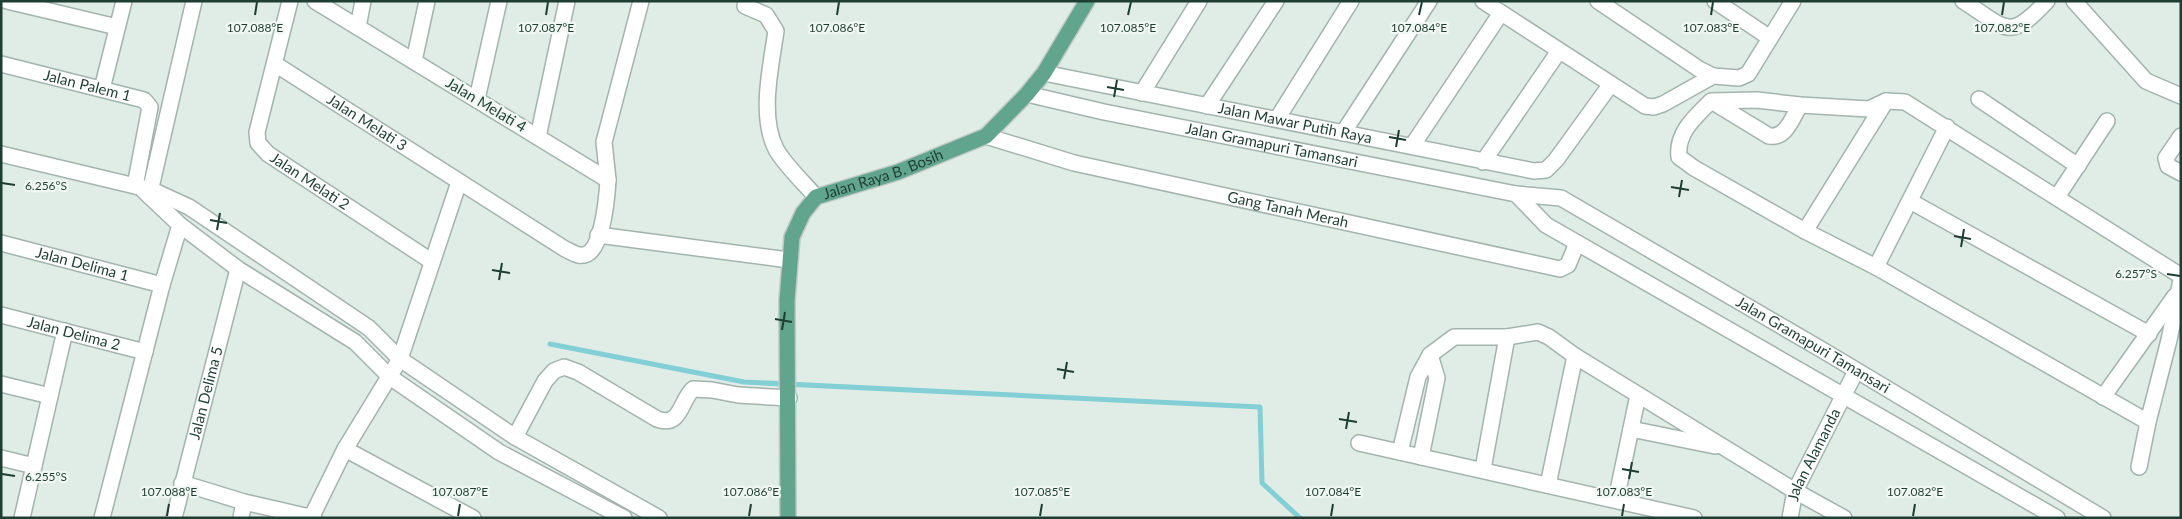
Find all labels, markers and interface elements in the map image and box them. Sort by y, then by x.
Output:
text: 107.088°E [227,20,283,35]
text: 107.087°E [518,20,574,35]
text: 107.086°E [809,20,865,35]
text: 107.085°E [1100,20,1156,35]
text: 107.084°E [1391,20,1447,35]
text: 107.083°E [1683,20,1739,35]
text: 107.082°E [1974,20,2030,35]
street label: Jalan Palem 1 [42,65,133,104]
street label: Jalan Melati 4 [443,73,530,135]
street label: Jalan Melati 3 [324,90,411,154]
street label: Jalan Mawar Putih Raya [1217,98,1374,146]
street label: Jalan Gramapuri Tamansari [1184,118,1360,170]
street label: Jalan Raya B. Bosih [821,145,945,202]
street label: Jalan Melati 2 [267,148,353,213]
text: 6.256°S [25,178,67,193]
street label: Gang Tanah Merah [1226,187,1350,231]
street label: Jalan Delima 1 [34,242,131,284]
text: 6.257°S [2115,266,2157,281]
street label: Jalan Gramapuri Tamansari [1733,292,1894,396]
street label: Jalan Delima 2 [25,312,122,353]
street label: Jalan Delima 5 [185,344,226,441]
street label: Jalan Alamanda [1783,405,1843,502]
text: 6.255°S [25,469,67,484]
text: 107.088°E [141,484,197,499]
text: 107.087°E [432,484,488,499]
text: 107.086°E [723,484,779,499]
text: 107.085°E [1014,484,1070,499]
text: 107.084°E [1305,484,1361,499]
text: 107.083°E [1596,484,1652,499]
text: 107.082°E [1887,484,1943,499]

